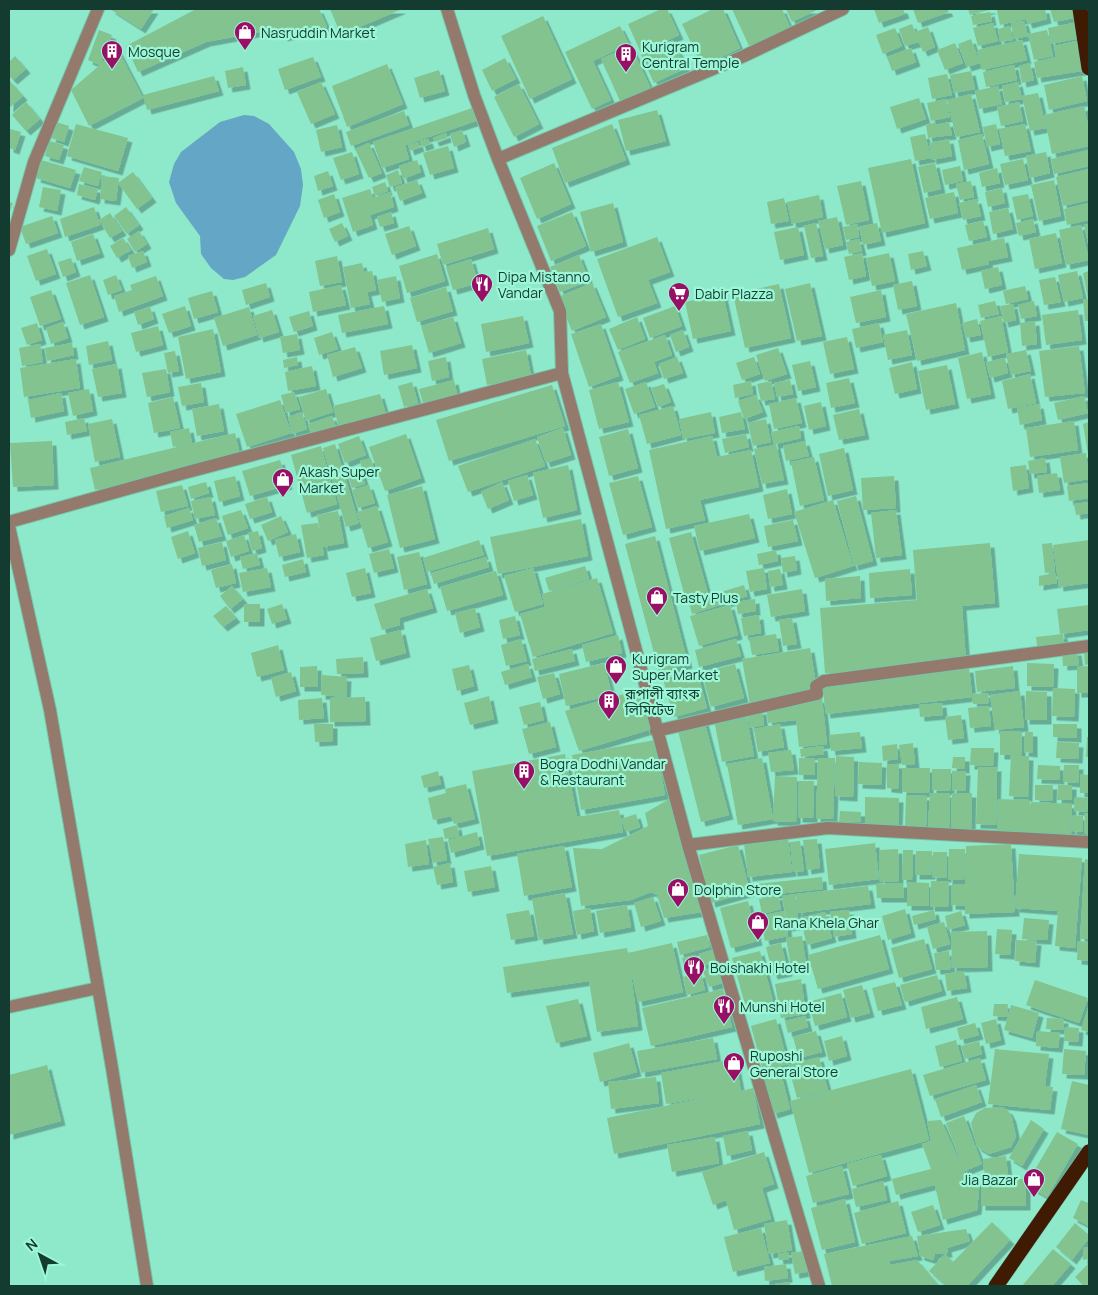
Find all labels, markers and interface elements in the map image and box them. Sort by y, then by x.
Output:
shop icon: Nasruddin Market [233,20,257,51]
place label: Nasruddin Market [261,23,376,42]
place label: Kurigram Central Temple [642,37,739,72]
building icon: Mosque [100,39,124,70]
place label: Mosque [128,42,180,61]
building icon: Kurigram Central Temple [614,42,638,73]
place label: Dipa Mistanno Vandar [498,267,590,302]
restaurant icon: Dipa Mistanno Vandar [470,272,494,303]
supermarket icon: Dabir Plazza [667,281,691,312]
place label: Dabir Plazza [695,284,773,303]
place label: Akash Super Market [299,462,380,497]
shop icon: Akash Super Market [271,467,295,498]
shop icon: Tasty Plus [645,585,669,616]
place label: Tasty Plus [673,588,738,607]
place label: Kurigram Super Market [632,649,719,684]
shop icon: Kurigram Super Market [604,654,628,685]
place label: রূপালী ব্যাংক লিমিটেড [624,684,700,719]
building icon: রূপালী ব্যাংক লিমিটেড [597,689,621,720]
place label: Bogra Dodhi Vandar & Restaurant [540,754,666,789]
building icon: Bogra Dodhi Vandar & Restaurant [512,759,536,790]
shop icon: Dolphin Store [666,877,690,908]
place label: Dolphin Store [694,880,781,899]
shop icon: Rana Khela Ghar [746,910,770,941]
place label: Rana Khela Ghar [774,913,879,932]
restaurant icon: Boishakhi Hotel [682,955,706,986]
place label: Boishakhi Hotel [710,958,810,977]
restaurant icon: Munshi Hotel [712,994,736,1025]
place label: Munshi Hotel [740,997,825,1016]
place label: Ruposhi General Store [750,1046,838,1081]
shop icon: Ruposhi General Store [722,1051,746,1082]
shop icon: Jia Bazar [1022,1167,1046,1198]
place label: Jia Bazar [961,1170,1018,1189]
north arrow [15,1230,65,1280]
text: N [21,1234,41,1255]

